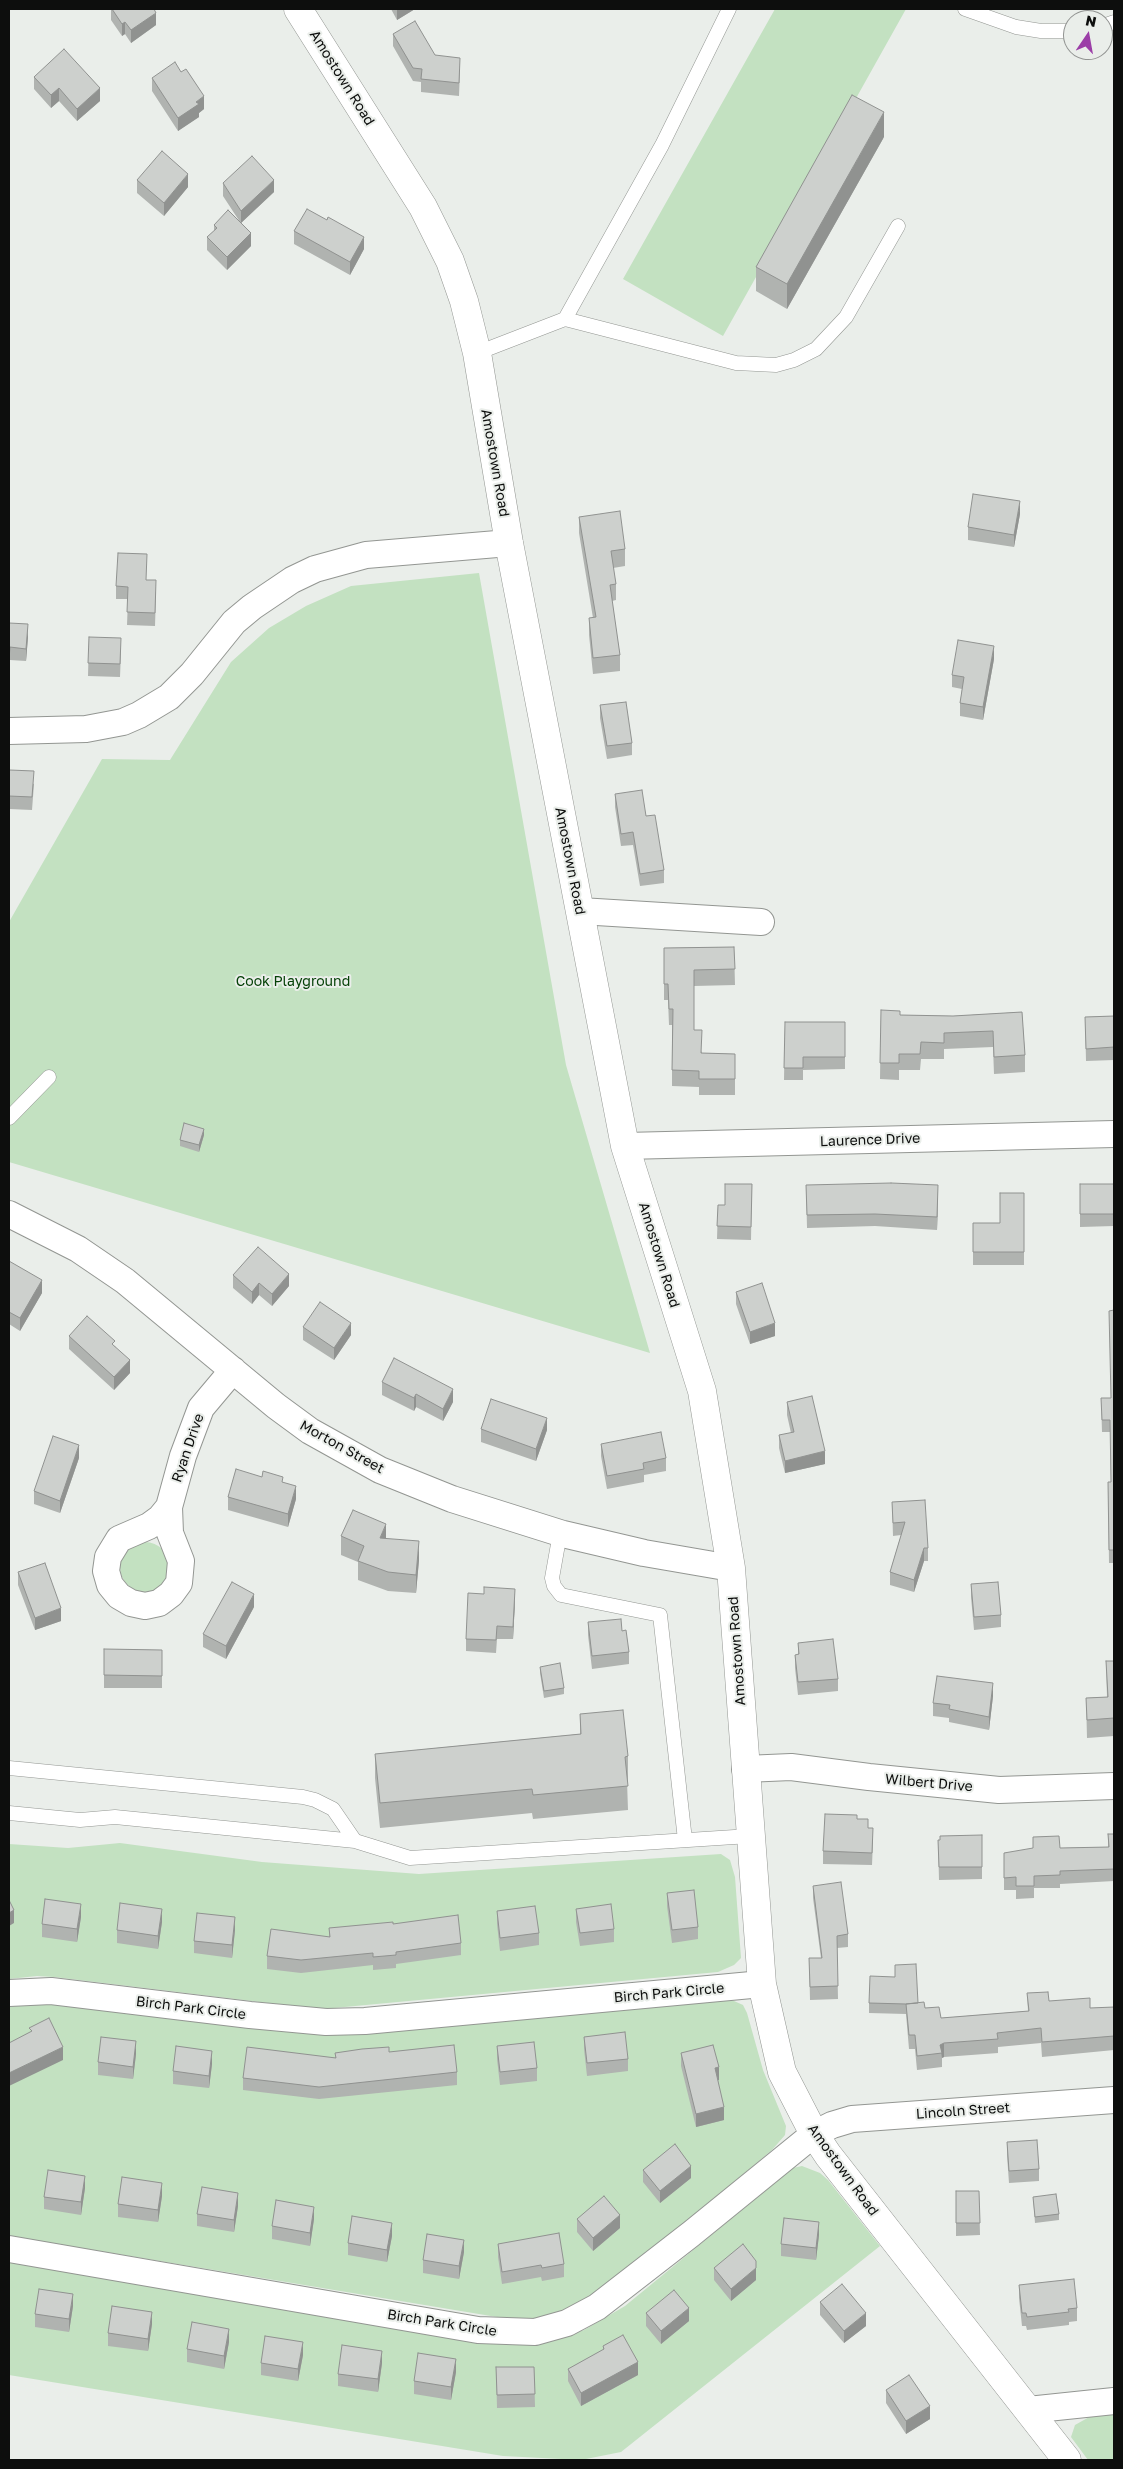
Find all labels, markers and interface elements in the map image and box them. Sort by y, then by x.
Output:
north arrow [1063,10,1113,60]
text: N [1084,11,1098,30]
street label: Amostown Road [306,27,378,129]
street label: Amostown Road [477,408,513,518]
street label: Amostown Road [551,806,589,916]
park label: Cook Playground [236,974,350,990]
street label: Laurence Drive [819,1130,921,1150]
street label: Amostown Road [635,1200,683,1310]
street label: Ryan Drive [168,1411,208,1485]
street label: Morton Street [297,1417,387,1477]
street label: Amostown Road [725,1596,749,1706]
street label: Wilbert Drive [884,1771,974,1795]
street label: Birch Park Circle [613,1980,725,2006]
street label: Birch Park Circle [135,1993,247,2023]
street label: Lincoln Street [915,2099,1011,2123]
street label: Amostown Road [804,2121,882,2219]
street label: Birch Park Circle [386,2306,498,2340]

